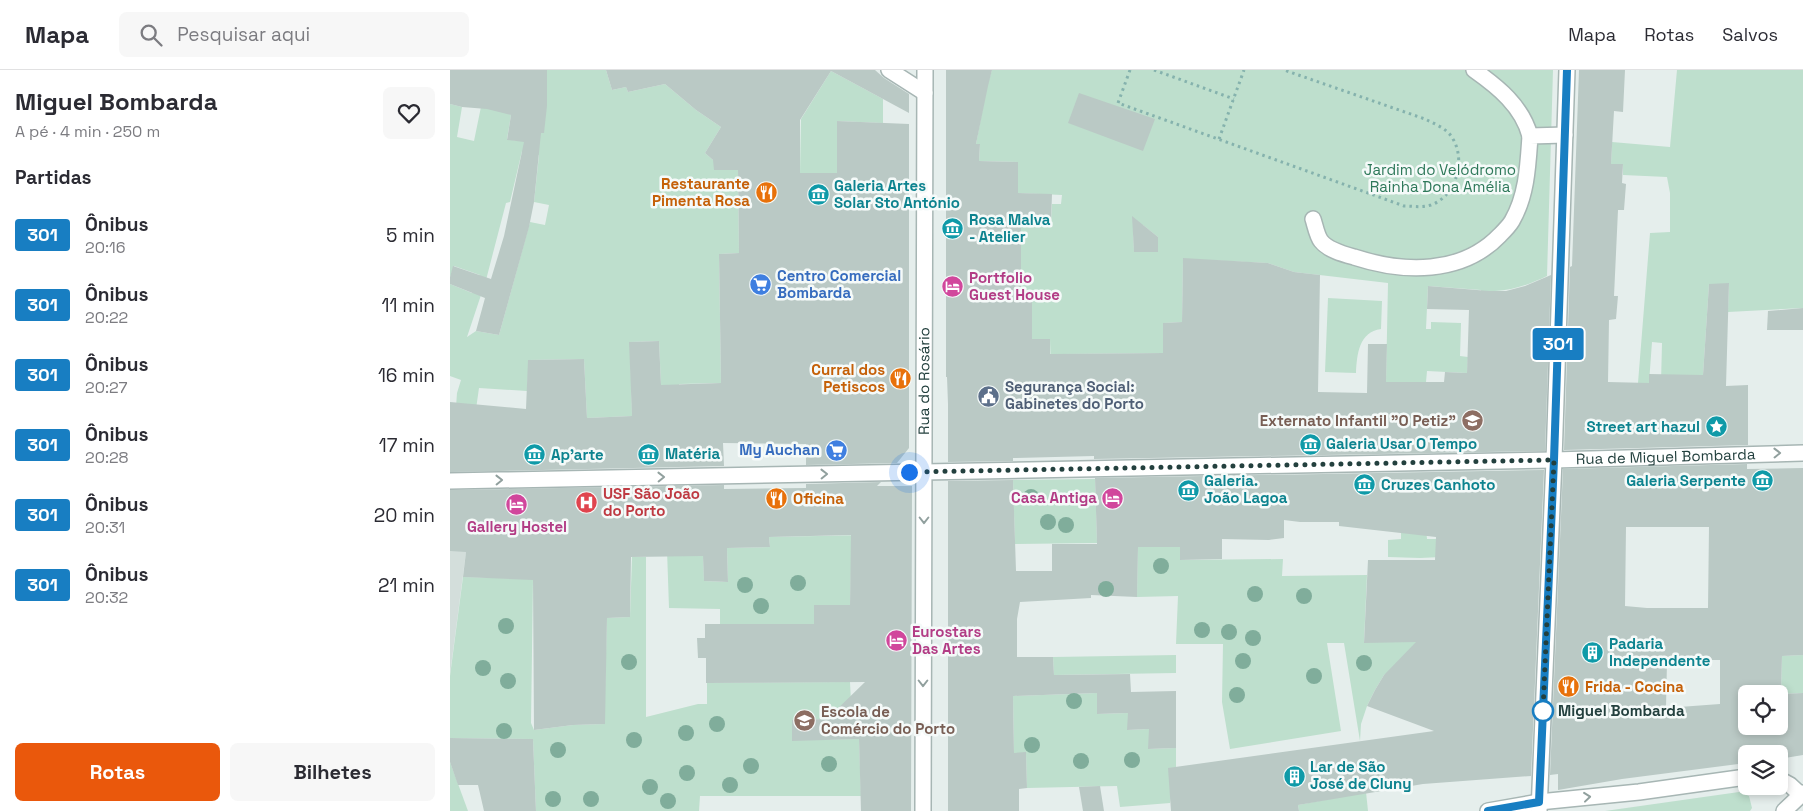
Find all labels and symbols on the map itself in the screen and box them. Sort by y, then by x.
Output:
park label: Jardim do Velódromo Rainha Dona Amélia [1364,160,1516,196]
place label: Restaurante Pimenta Rosa [652,174,750,210]
place label: Galeria Artes Solar Sto António [834,176,960,212]
restaurant icon: Restaurante Pimenta Rosa [754,181,778,205]
museum icon: Galeria Artes Solar Sto António [806,183,830,207]
place label: Rosa Malva - Atelier [969,210,1051,246]
museum icon: Rosa Malva - Atelier [941,217,965,241]
place label: Centro Comercial Bombarda [777,266,901,302]
place label: Portfolio Guest House [969,268,1060,304]
supermarket icon: Centro Comercial Bombarda [749,273,773,297]
hotel icon: Portfolio Guest House [941,275,965,299]
street label: Rua do Rosário [914,327,933,435]
line badge: 301 [1529,328,1587,360]
place label: Curral dos Petiscos [811,360,885,396]
restaurant icon: Curral dos Petiscos [889,367,913,391]
place label: Segurança Social: Gabinetes do Porto [1005,377,1144,413]
public building icon: Segurança Social: Gabinetes do Porto [977,384,1001,408]
school or university icon: Externato Infantil "O Petiz" [1460,409,1484,433]
place label: Externato Infantil "O Petiz" [1260,411,1456,430]
place icon: Street art hazul [1704,415,1728,439]
place label: Street art hazul [1587,417,1700,436]
museum icon: Galeria Usar O Tempo [1298,432,1322,456]
place label: Galeria Usar O Tempo [1326,434,1477,453]
supermarket icon: My Auchan [824,438,848,462]
place label: My Auchan [739,440,820,459]
museum icon: Matéria [637,442,661,466]
museum icon: Ap'arte [523,443,547,467]
place label: Matéria [665,444,721,463]
street label: Rua de Miguel Bombarda [1576,444,1756,468]
place label: Ap'arte [551,445,604,464]
one-way arrow [1774,448,1782,458]
your location [897,460,922,485]
one-way arrow [820,468,828,479]
museum icon: Galeria Serpente [1750,469,1774,493]
place label: Galeria. João Lagoa [1204,471,1288,507]
place label: Galeria Serpente [1626,471,1746,490]
one-way arrow [658,472,665,482]
museum icon: Cruzes Canhoto [1353,473,1377,497]
one-way arrow [495,475,503,485]
place label: Cruzes Canhoto [1381,475,1495,494]
museum icon: Galeria. João Lagoa [1176,478,1200,502]
place label: USF São João do Porto [603,484,700,520]
hotel icon: Casa Antiga [1101,486,1125,510]
restaurant icon: Oficina [765,487,789,511]
place label: Casa Antiga [1011,488,1097,507]
place label: Oficina [793,489,844,508]
hospital icon: USF São João do Porto [575,491,599,515]
hotel icon: Gallery Hostel [505,492,529,516]
place label: Gallery Hostel [467,517,567,536]
one-way arrow [919,517,929,525]
place label: Eurostars Das Artes [912,622,981,658]
hotel icon: Eurostars Das Artes [884,629,908,653]
place label: Padaria Independente [1609,634,1711,670]
building icon: Padaria Independente [1581,641,1605,665]
restaurant icon: Frida - Cocina [1557,675,1581,699]
place label: Frida - Cocina [1585,677,1684,696]
one-way arrow [918,680,928,687]
marker: Miguel Bombarda [1532,700,1554,722]
place label: Miguel Bombarda [1558,701,1685,720]
place label: Escola de Comércio do Porto [821,702,955,738]
school or university icon: Escola de Comércio do Porto [793,709,817,733]
place label: Lar de São José de Cluny [1310,757,1411,793]
building icon: Lar de São José de Cluny [1282,764,1306,788]
one-way arrow [1584,792,1592,803]

